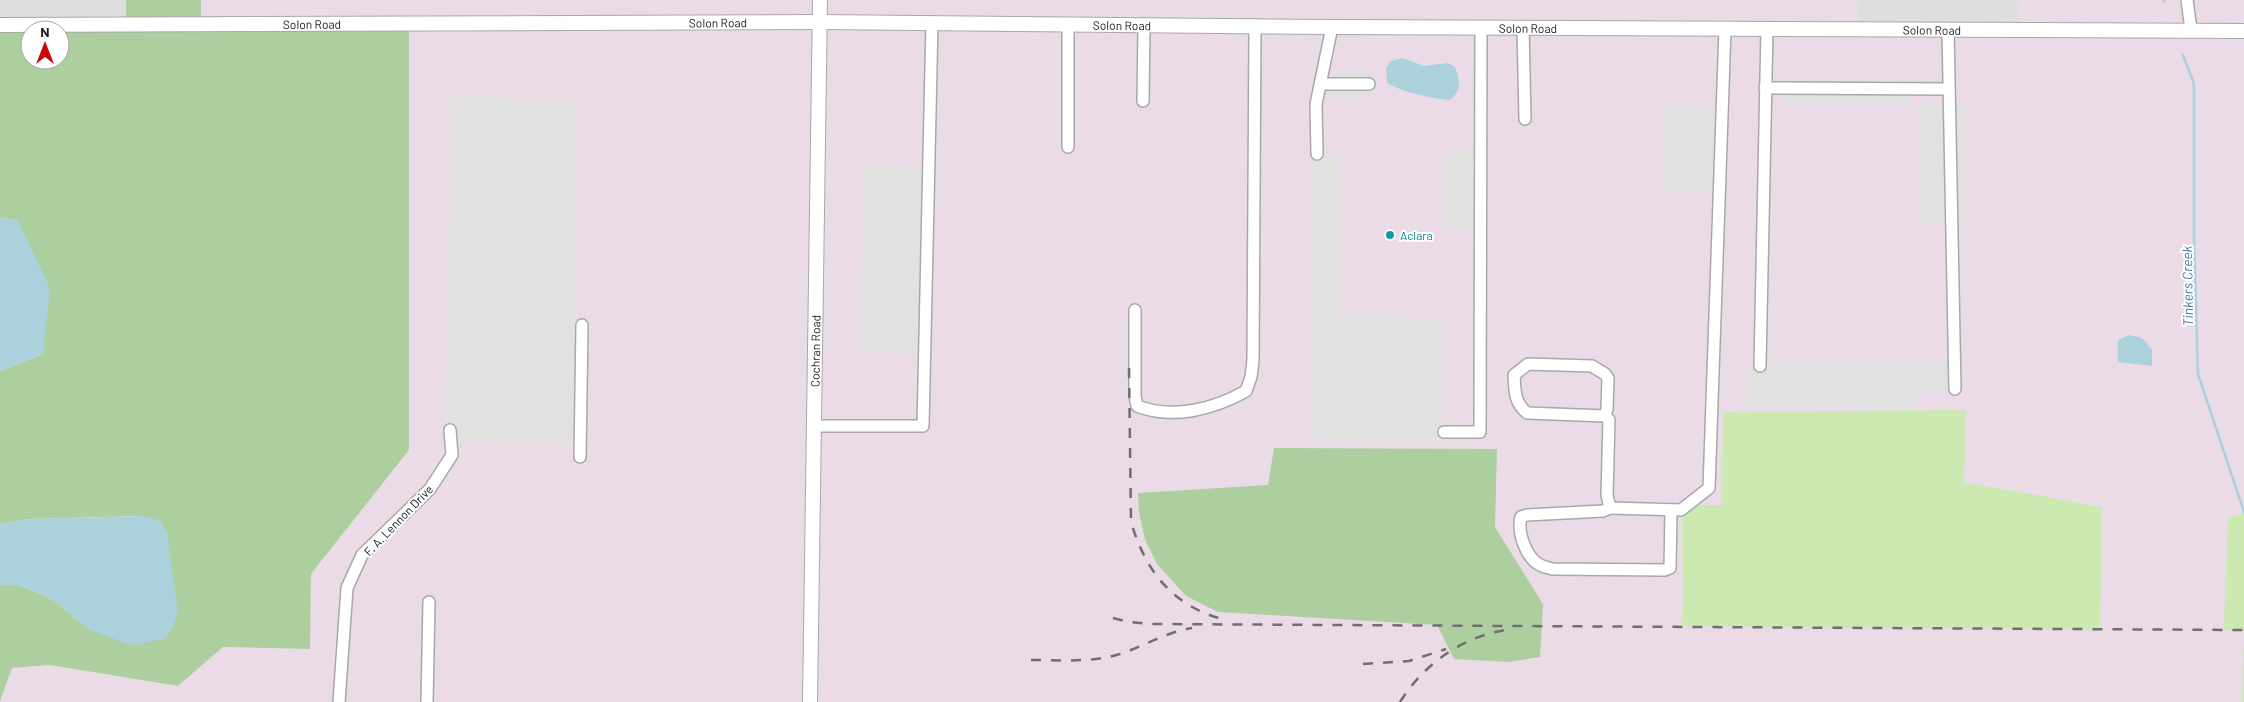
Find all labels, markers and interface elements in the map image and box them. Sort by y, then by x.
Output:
street label: Solon Road [689,15,747,29]
street label: Solon Road [283,17,341,31]
street label: Solon Road [1093,18,1151,32]
north arrow [20,20,70,70]
street label: Solon Road [1499,21,1557,35]
text: N [40,23,50,40]
street label: Solon Road [1903,23,1961,37]
place label: Aclara [1400,228,1433,242]
marker: Aclara [1384,229,1396,241]
water label: Tinkers Creek [2178,245,2196,326]
street label: Cochran Road [807,315,823,387]
street label: F. A. Lennon Drive [361,482,435,558]

